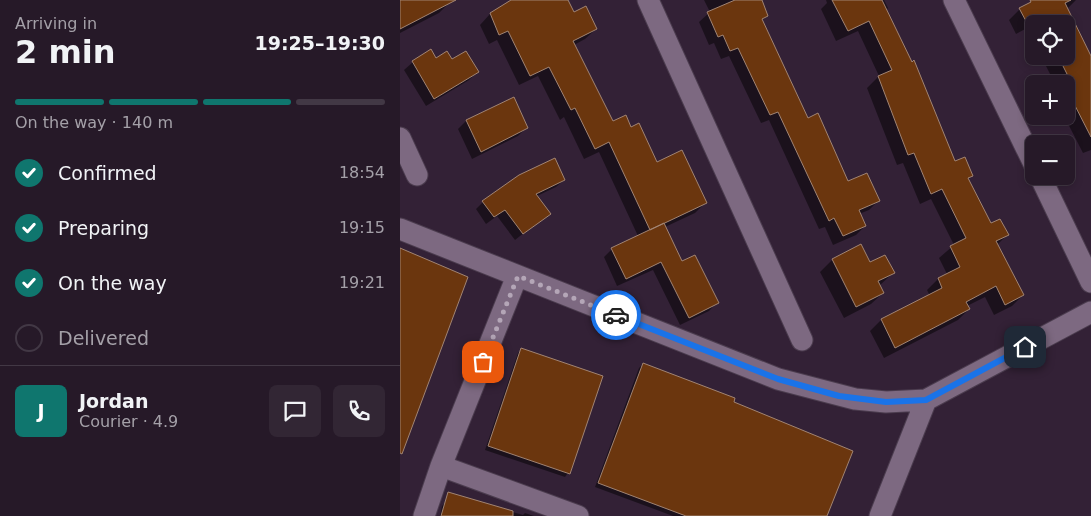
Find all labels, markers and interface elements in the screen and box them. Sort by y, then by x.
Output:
text: Arriving in [15,14,97,33]
map controls [1025,15,1075,185]
button: locate [1025,15,1075,65]
text: 19:25–19:30 [255,32,385,54]
text: 2 min [15,33,116,71]
button: + [1025,75,1075,125]
text: On the way · 140 m [15,113,173,132]
button: − [1025,135,1075,185]
icon: check [15,159,43,187]
text: Confirmed [58,162,157,184]
text: 18:54 [339,163,385,182]
icon: check [15,214,43,242]
text: Preparing [58,217,149,239]
text: 19:15 [339,218,385,237]
icon: check [15,269,43,297]
text: On the way [58,272,167,294]
text: 19:21 [339,273,385,292]
courier [591,290,641,340]
icon: car [602,301,630,329]
pin [1004,326,1046,368]
text: Delivered [58,327,149,349]
icon: home [1011,333,1039,361]
pin [462,341,504,383]
icon: bag [469,348,497,376]
button: chat [269,385,321,437]
button: phone [333,385,385,437]
text: Jordan [79,390,148,412]
text: J [37,400,45,422]
text: Courier · 4.9 [79,412,178,431]

